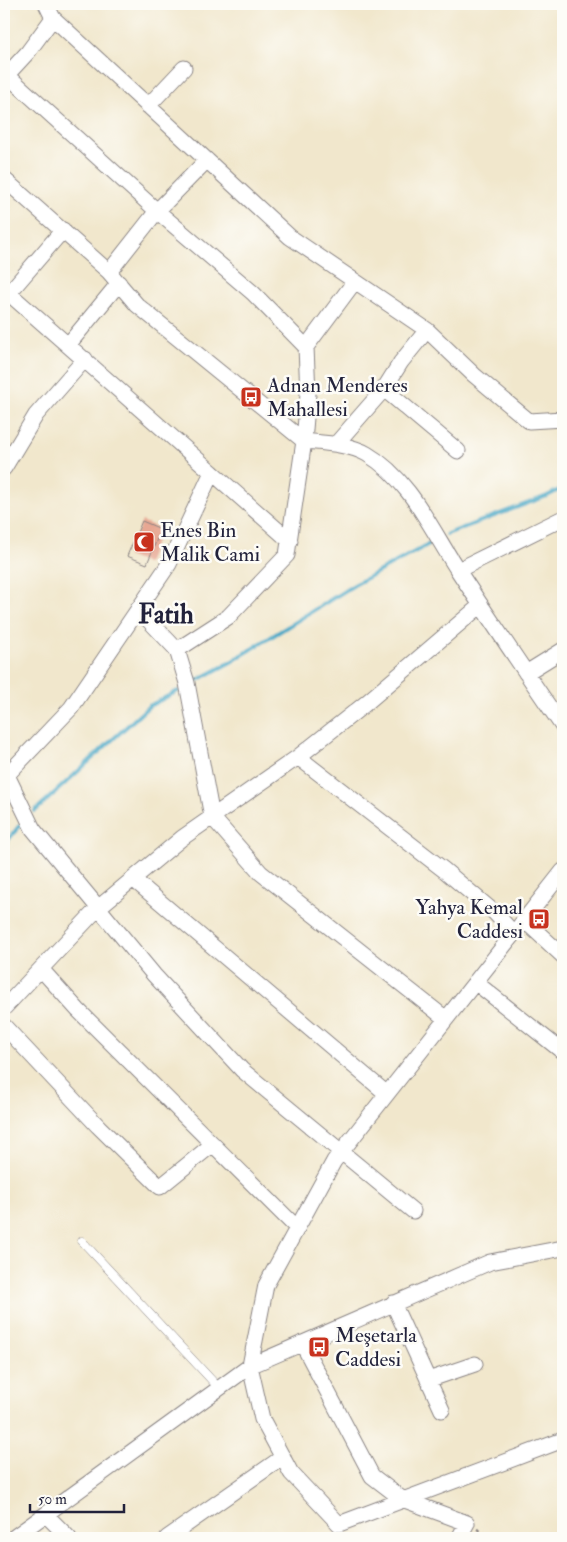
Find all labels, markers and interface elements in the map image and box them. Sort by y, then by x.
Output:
place label: Adnan Menderes Mahallesi [266,372,408,423]
bus stop icon: Adnan Menderes Mahallesi [239,385,263,409]
place label: Enes Bin Malik Cami [160,517,260,568]
mosque icon: Enes Bin Malik Cami [132,530,156,554]
district label: Fatih [138,599,194,631]
place label: Yahya Kemal Caddesi [415,894,524,945]
bus stop icon: Yahya Kemal Caddesi [527,907,551,931]
place label: Meşetarla Caddesi [335,1322,417,1373]
bus stop icon: Meşetarla Caddesi [307,1335,331,1359]
scale bar [30,1482,124,1514]
text: 50 m [38,1490,67,1509]

